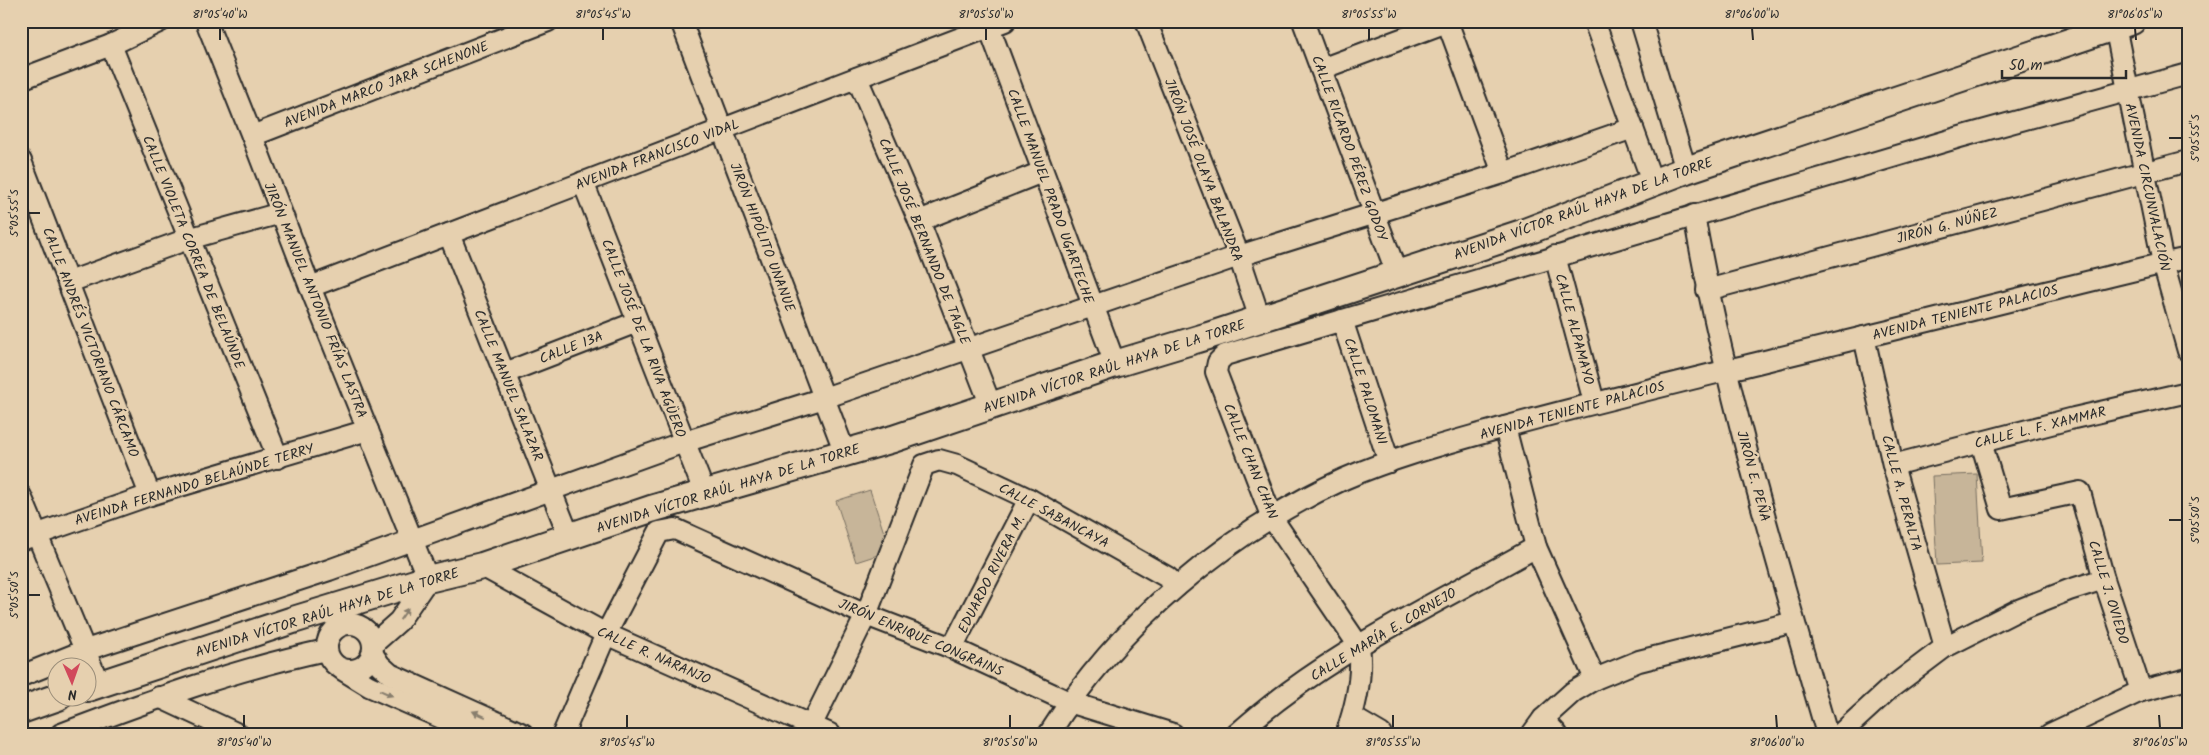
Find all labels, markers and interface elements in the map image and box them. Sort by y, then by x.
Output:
text: 81°05'40"W [192,5,248,24]
text: 81°05'45"W [575,5,631,24]
text: 81°05'50"W [958,5,1014,24]
text: 81°05'55"W [1341,5,1397,24]
text: 81°06'00"W [1725,5,1779,24]
text: 81°06'05"W [2107,5,2163,24]
street label: AVENIDA MARCO JARA SCHENONE [281,35,493,134]
scale bar [2002,48,2125,80]
street label: CALLE RICARDO PÉREZ GODOY [1305,52,1393,245]
text: 50 m [2009,54,2043,78]
street label: JIRÓN JOSÉ OLAYA BALANDRA [1158,75,1248,265]
street label: CALLE MANUEL PRADO UGARTECHE [1001,86,1100,308]
street label: AVENIDA CIRCUNVALACIÓN [2118,101,2176,274]
street label: AVENIDA FRANCISCO VIDAL [572,113,743,196]
text: 5°05'55"S [2186,113,2205,162]
street label: CALLE VIOLETA CORREA DE BELAÚNDE [136,132,250,373]
street label: CALLE JOSÉ BERNANDO DE TAGLE [872,135,976,349]
street label: AVENIDA VÍCTOR RAÚL HAYA DE LA TORRE [1451,151,1717,266]
street label: JIRÓN HIPÓLITO UNANUE [723,159,801,316]
street label: JIRÓN MANUEL ANTONIO FRÍAS LASTRA [258,179,373,422]
text: 5°05'55"S [5,188,24,237]
street label: JIRÓN G. NÚÑEZ [1894,202,2000,250]
street label: CALLE ANDRÉS VICTORIANO CÁRCAMO [36,224,144,461]
street label: CALLE JOSÉ DE LA RIVA AGÜERO [595,236,691,441]
street label: CALLE ALPAMAYO [1549,271,1600,388]
street label: AVENIDA TENIENTE PALACIOS [1870,279,2061,347]
street label: CALLE MANUEL SALAZAR [467,306,549,465]
street label: AVENIDA VÍCTOR RAÚL HAYA DE LA TORRE [980,314,1249,420]
street label: CALLE 13A [536,326,607,370]
street label: CALLE PALOMANI [1337,335,1393,448]
street label: AVENIDA TENIENTE PALACIOS [1477,376,1668,446]
street label: CALLE CHAN CHAN [1217,400,1284,523]
street label: CALLE L. F. XAMMAR [1972,401,2108,455]
street label: JIRÓN E. PEÑA [1730,428,1776,524]
street label: CALLE A. PERALTA [1875,433,1927,554]
street label: AVEINDA FERNANDO BELAÚNDE TERRY [72,438,318,532]
street label: AVENIDA VÍCTOR RAÚL HAYA DE LA TORRE [594,438,864,540]
street label: CALLE SABANCAYA [994,477,1113,554]
text: 5°05'50"S [2186,496,2205,544]
street label: EDUARDO RIVERA M. [953,511,1031,638]
street label: CALLE J. OVIEDO [2082,538,2134,647]
street label: AVENIDA VÍCTOR RAÚL HAYA DE LA TORRE [193,562,463,664]
text: 5°05'50"S [5,571,24,619]
street label: CALLE MARÍA E. CORNEJO [1306,582,1461,687]
street label: JIRÓN ENRIQUE CONGRAINS [835,593,1007,683]
one-way arrow [399,607,409,621]
street label: CALLE R. NARANJO [593,621,714,691]
north arrow [48,658,98,708]
text: N [67,683,77,705]
one-way arrow [379,690,393,698]
one-way arrow [472,709,486,717]
text: 81°05'40"W [216,733,272,752]
text: 81°05'45"W [599,733,655,752]
text: 81°05'50"W [982,733,1038,752]
text: 81°05'55"W [1365,733,1421,752]
text: 81°06'00"W [1750,733,1804,752]
text: 81°06'05"W [2132,733,2188,752]

